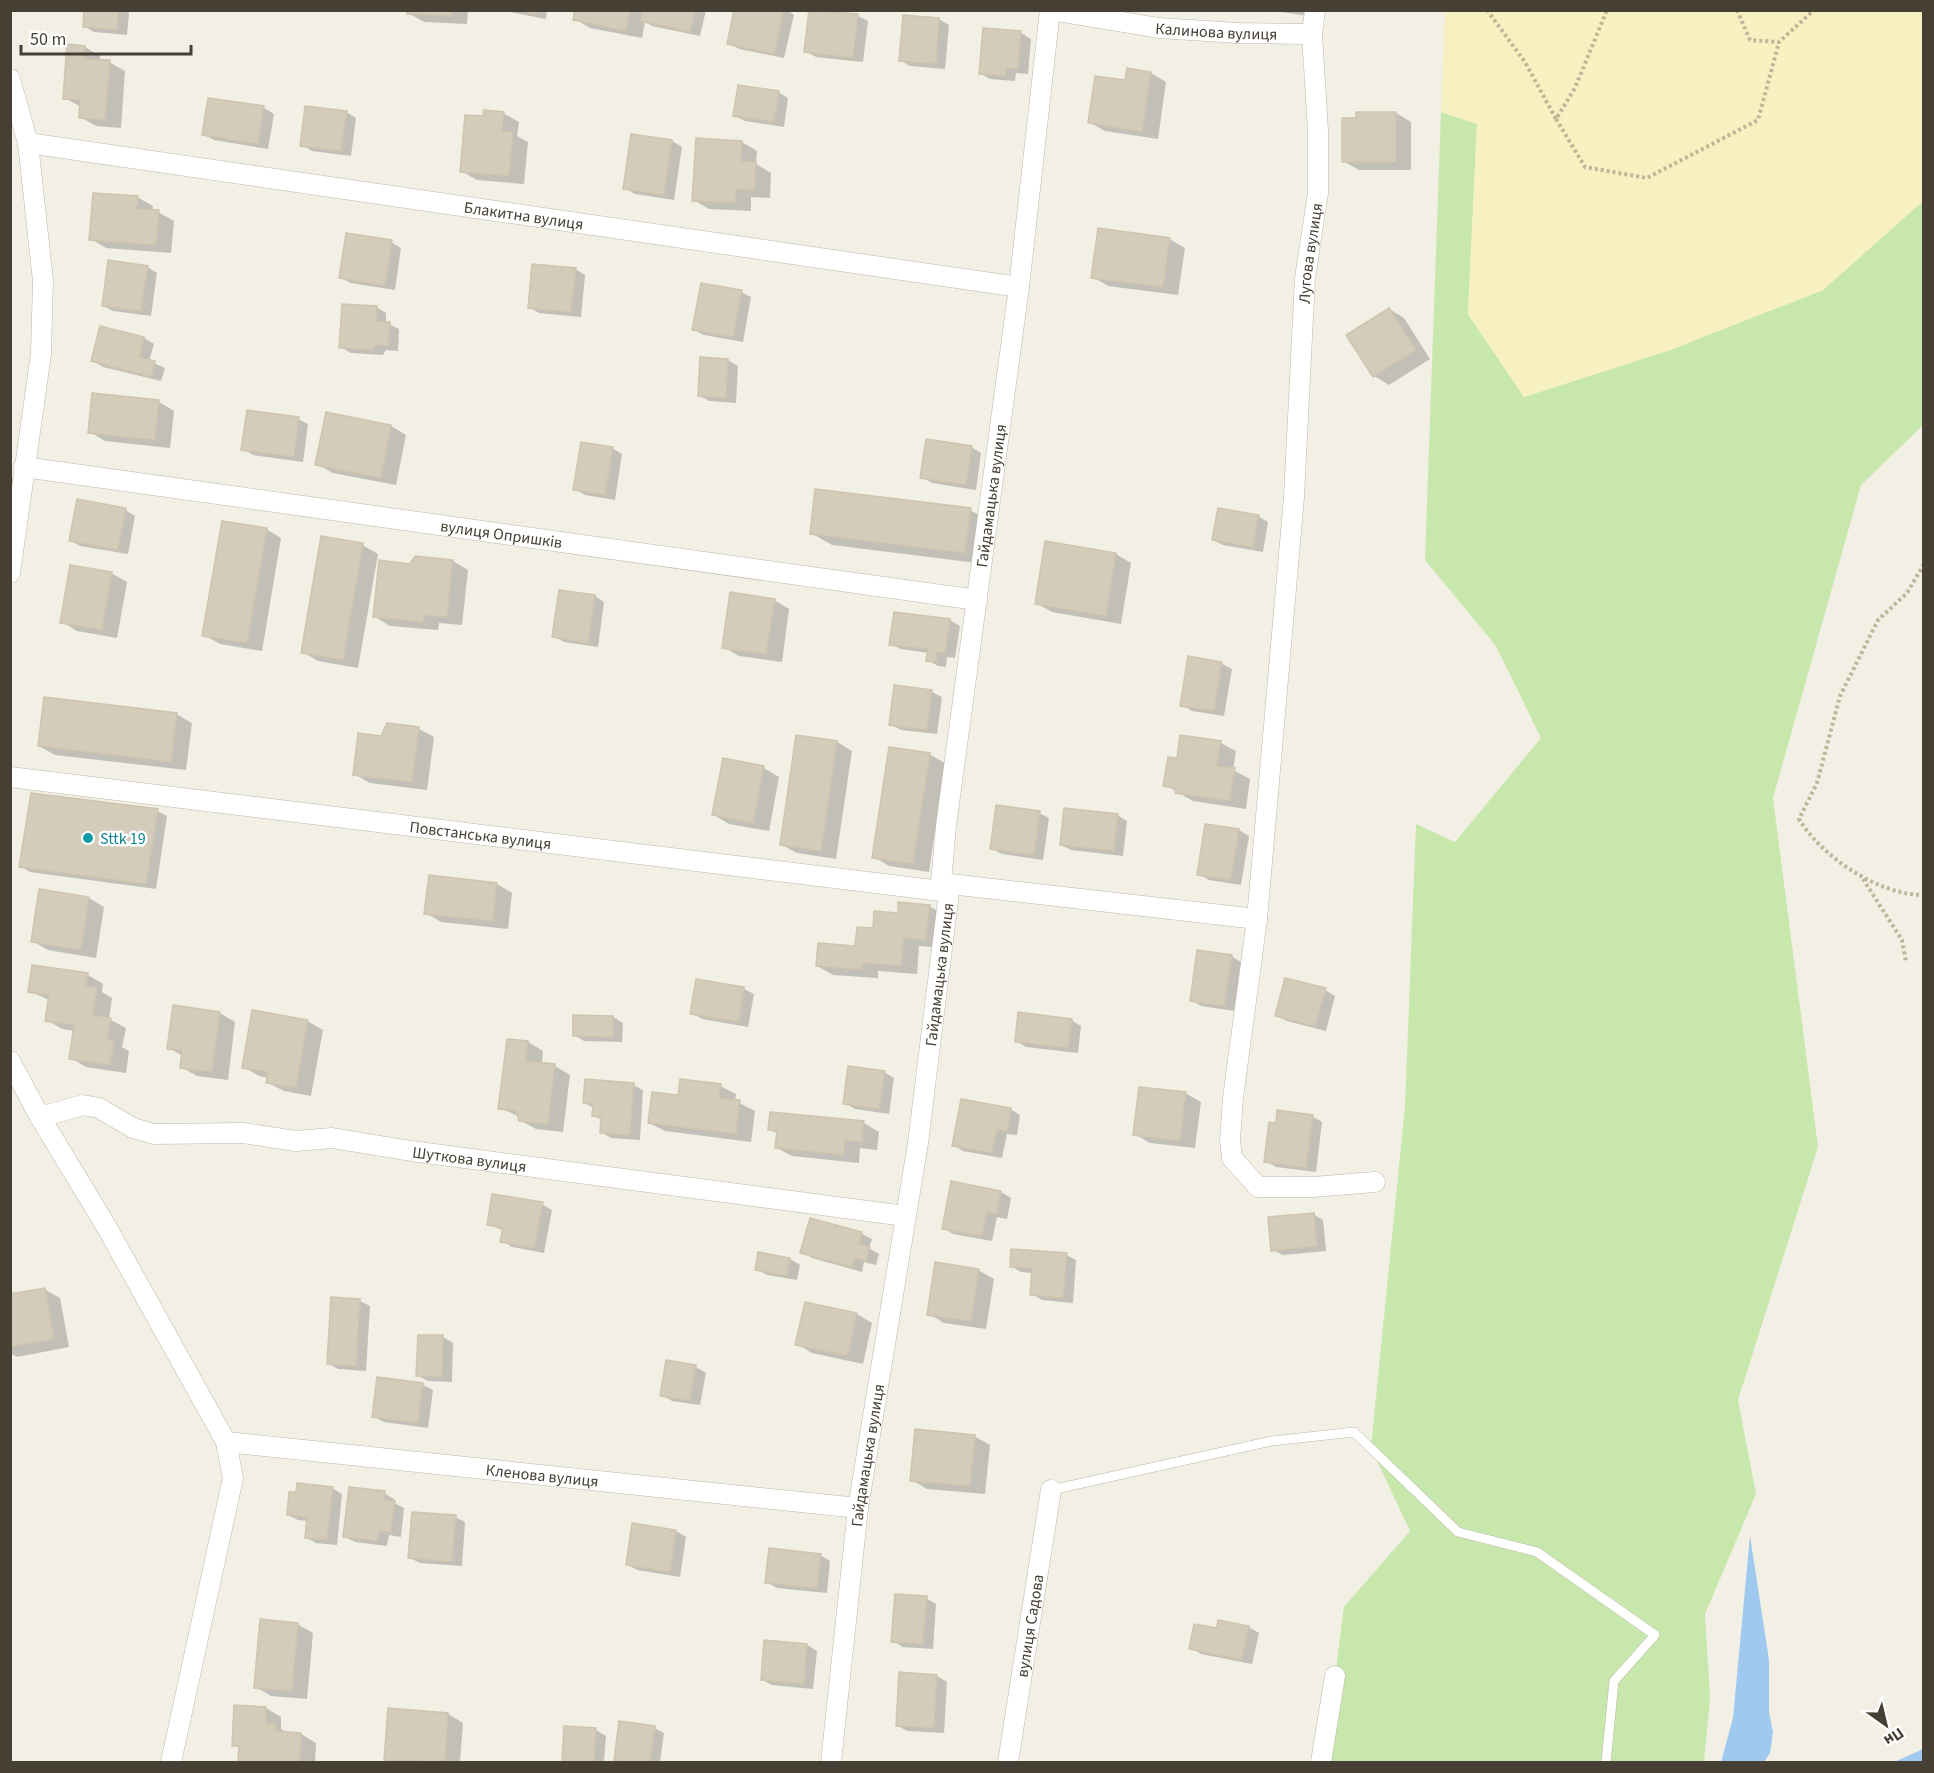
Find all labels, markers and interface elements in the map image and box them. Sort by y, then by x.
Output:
scale bar [21,18,190,56]
street label: Калинова вулиця [1155,18,1278,46]
text: 50 m [30,27,66,52]
street label: Блакитна вулиця [462,196,585,236]
street label: Лугова вулиця [1294,201,1328,304]
street label: Гайдамацька вулиця [971,423,1012,569]
street label: вулиця Опришків [439,515,564,554]
street label: Повстанська вулиця [408,816,553,855]
place label: Sttk 19 [100,828,146,850]
marker: Sttk 19 [81,831,95,845]
street label: Гайдамацька вулиця [920,902,960,1048]
street label: Шуткова вулиця [411,1141,528,1178]
street label: Гайдамацька вулиця [846,1382,890,1528]
street label: Кленова вулиця [485,1459,600,1493]
street label: вулиця Садова [1012,1573,1050,1679]
north arrow [1856,1695,1916,1755]
text: Пн [1879,1722,1908,1751]

